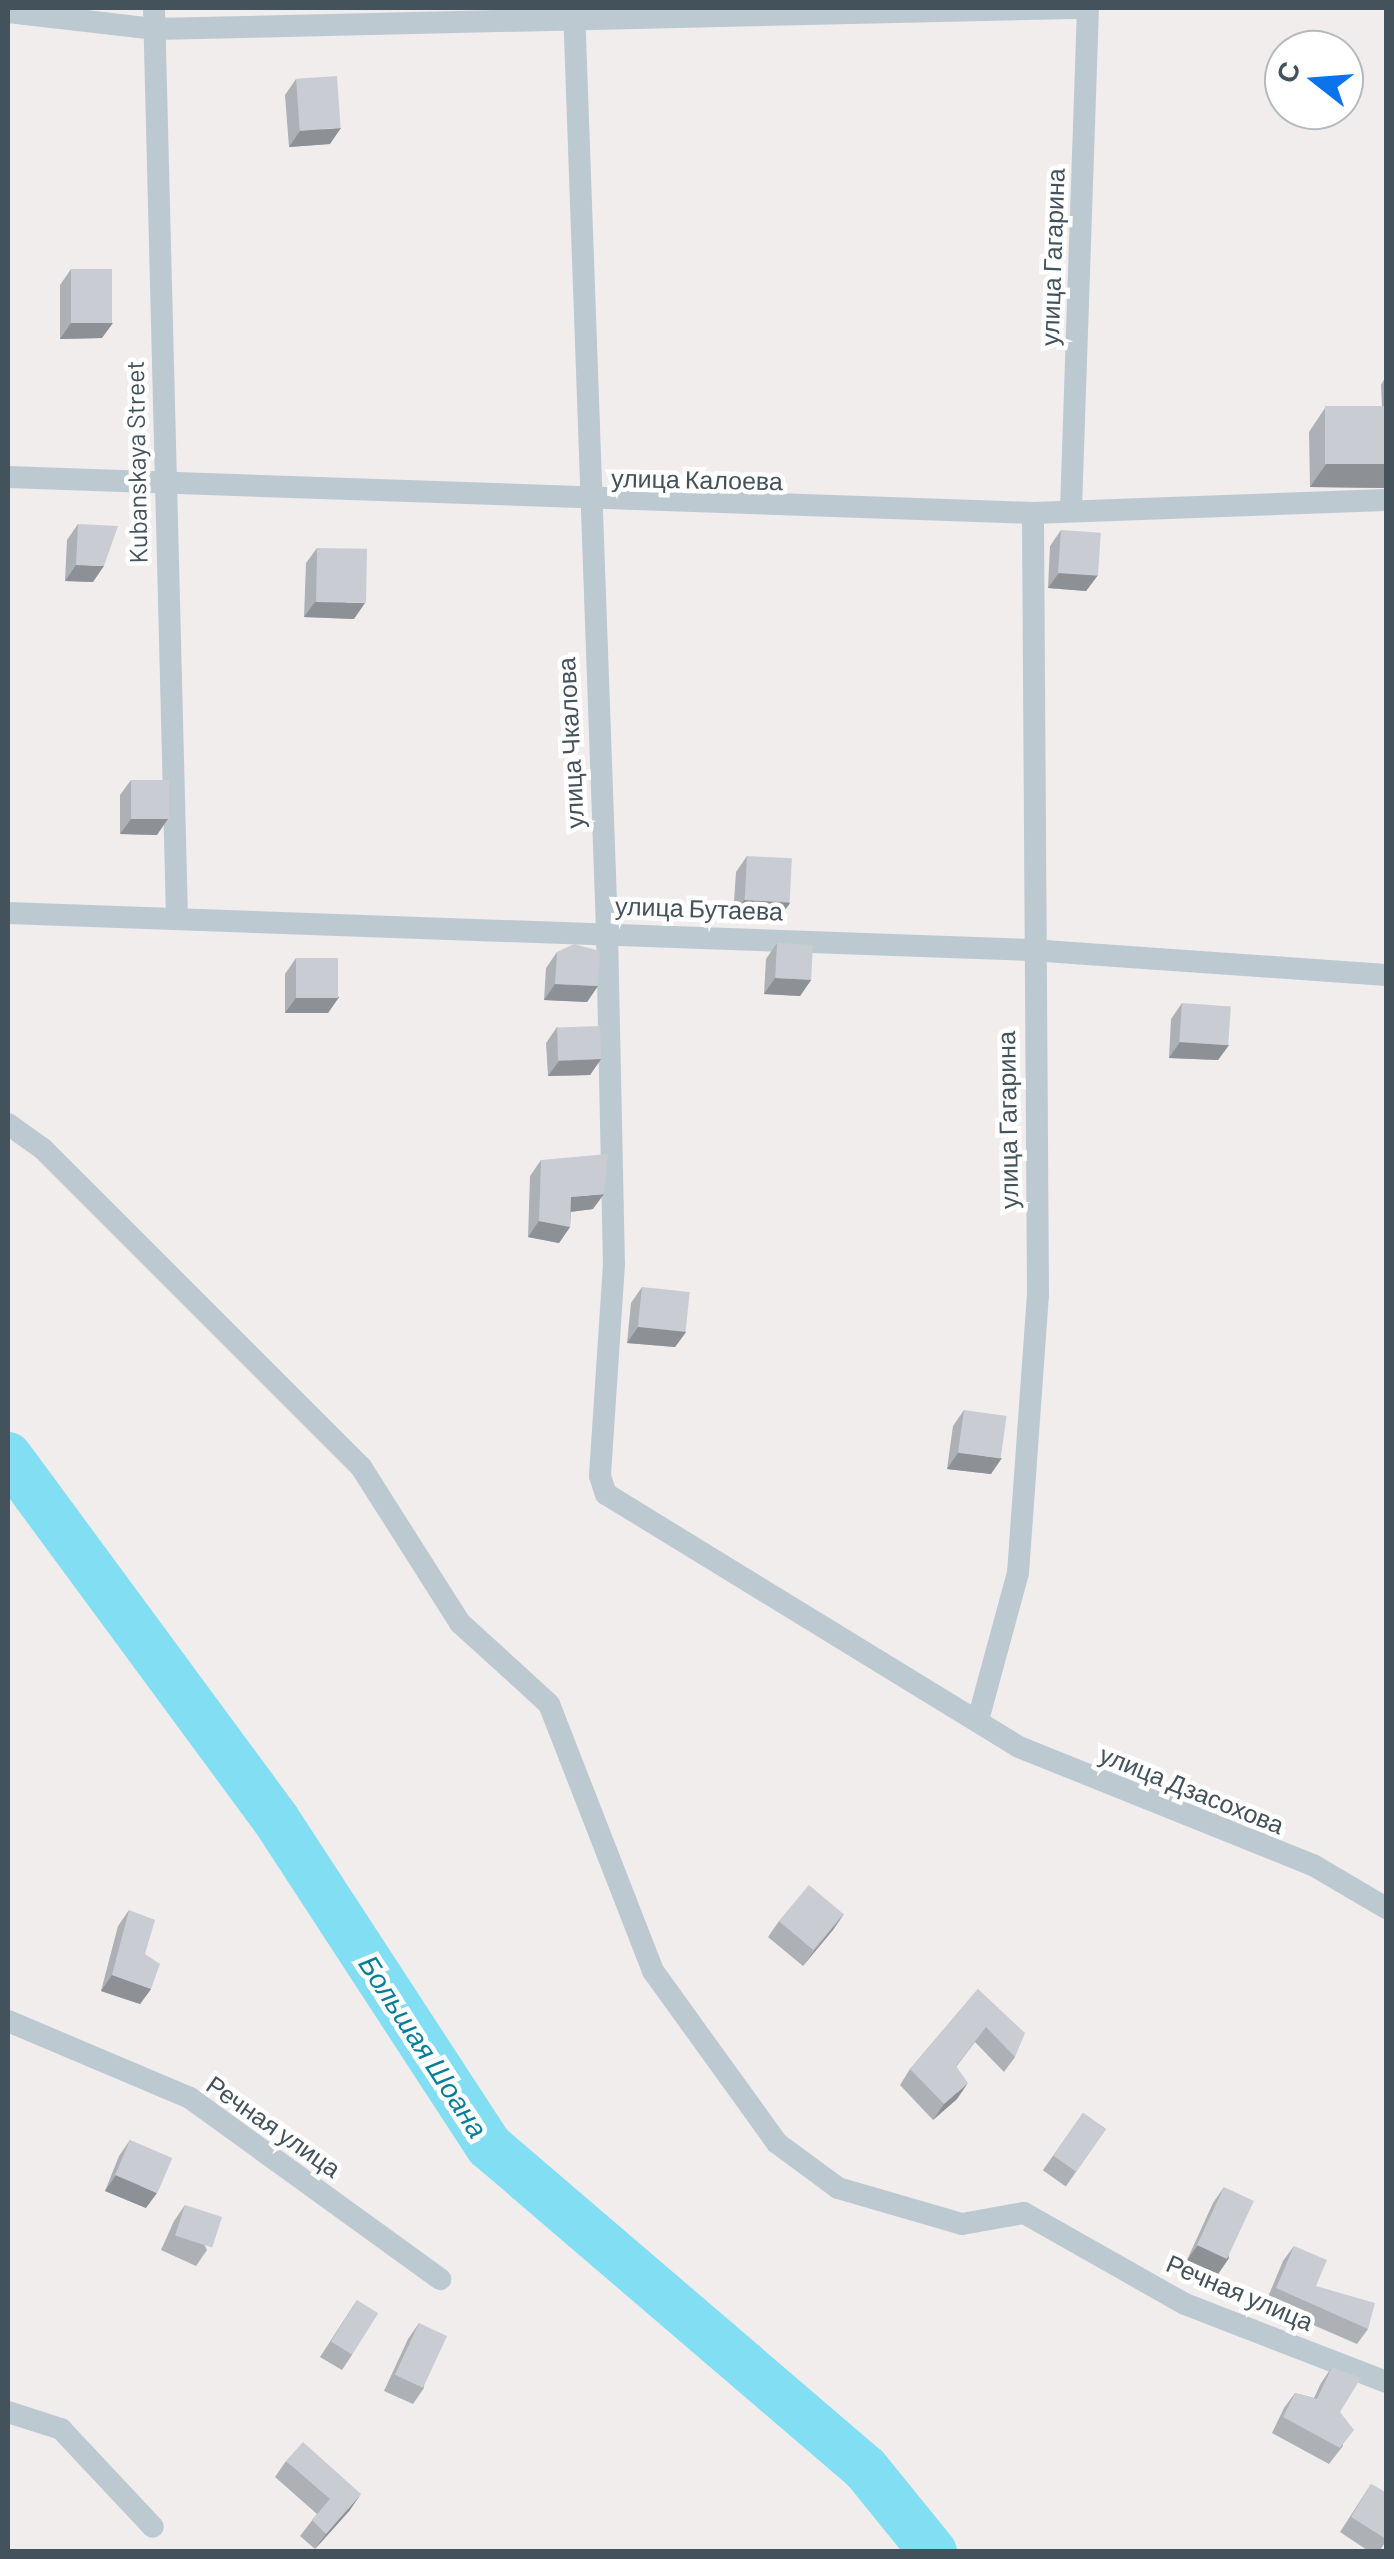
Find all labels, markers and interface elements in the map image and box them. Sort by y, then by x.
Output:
north arrow [1264,30,1364,130]
text: С [1268,57,1306,86]
street label: улица Гагарина [1034,168,1070,346]
street label: Kubanskaya Street [119,360,153,564]
street label: улица Калоева [611,463,783,495]
street label: улица Чкалова [551,657,589,829]
street label: улица Бутаева [615,890,783,926]
street label: улица Гагарина [990,1031,1024,1209]
street label: улица Дзасохова [1095,1738,1289,1840]
water label: Большая Шоана [353,1948,495,2144]
street label: Речная улица [201,2069,347,2183]
street label: Речная улица [1162,2248,1318,2336]

